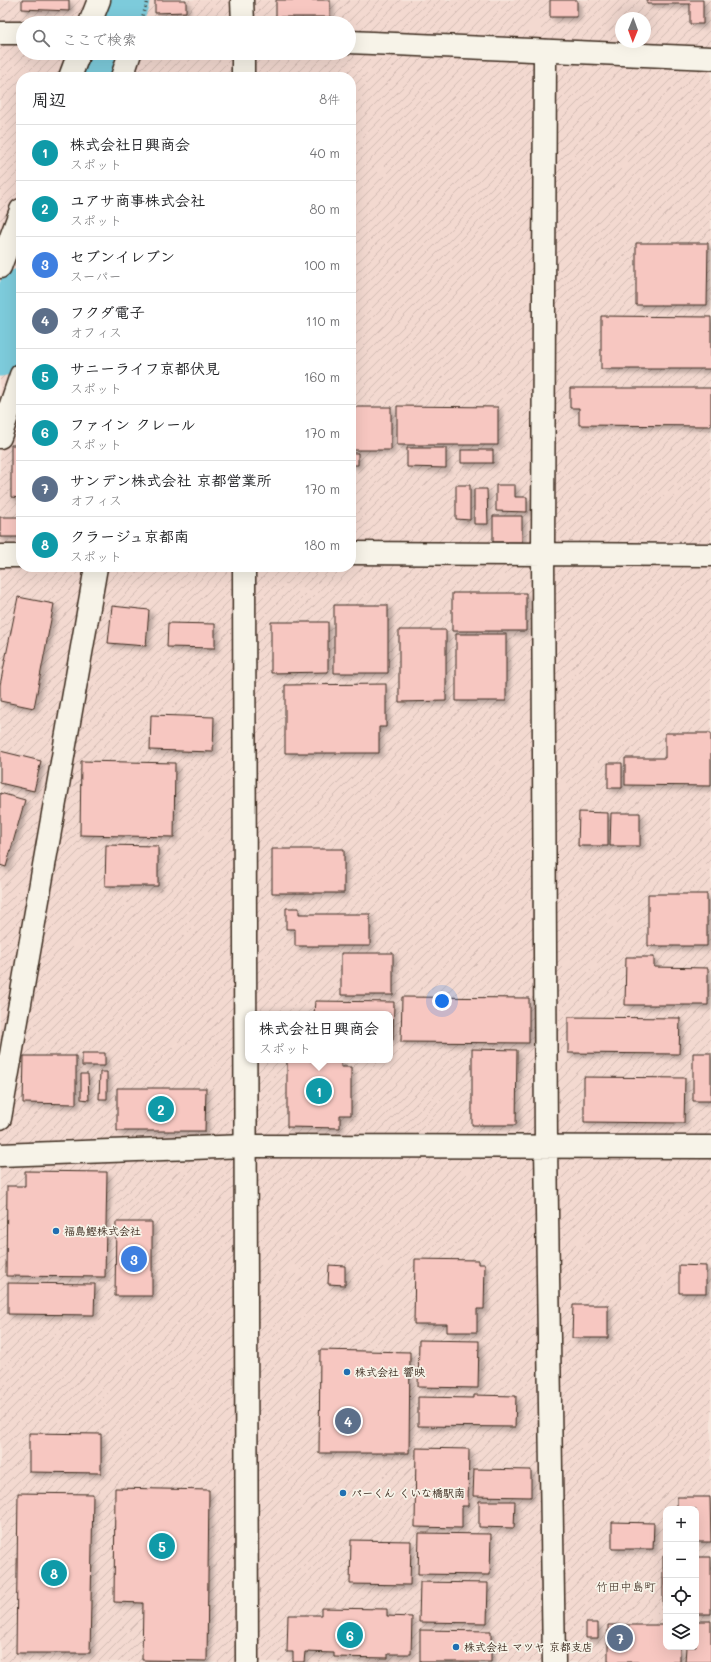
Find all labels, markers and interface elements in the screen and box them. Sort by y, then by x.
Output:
north arrow [615,12,651,48]
search box [16,16,356,60]
icon: search [30,27,52,49]
text: ここで検索 [62,29,137,49]
text: 周辺 [32,88,66,110]
text: 8件 [319,90,340,107]
text: 株式会社日興商会 [70,134,190,154]
text: 1 [42,144,48,161]
text: 40 m [310,144,340,161]
text: スポット [70,155,122,172]
text: ユアサ商事株式会社 [70,190,205,210]
text: 2 [41,200,49,217]
text: 80 m [310,200,340,217]
text: スポット [70,211,122,228]
text: セブンイレブン [70,246,175,266]
text: 3 [41,256,49,273]
text: 100 m [304,256,340,273]
text: スーパー [70,267,121,284]
text: フクダ電子 [70,302,144,322]
text: 4 [41,312,49,329]
text: 110 m [306,312,340,329]
text: オフィス [70,323,122,340]
text: サニーライフ京都伏見 [70,358,220,378]
text: 5 [41,368,49,385]
text: 160 m [304,368,340,385]
text: スポット [70,379,122,396]
text: ファイン クレール [70,414,195,434]
text: 6 [41,424,49,441]
text: 170 m [304,424,340,441]
text: スポット [70,435,122,452]
text: サンデン株式会社 京都営業所 [70,470,272,490]
text: 7 [41,480,49,497]
text: 170 m [304,480,340,497]
text: オフィス [70,491,122,508]
text: クラージュ京都南 [70,526,189,546]
text: 8 [41,536,49,553]
text: 180 m [304,536,340,553]
text: スポット [70,547,122,564]
your location [432,991,452,1011]
popup [245,1011,393,1063]
text: 株式会社日興商会 [259,1018,379,1038]
text: スポット [259,1039,311,1056]
pin: 1 [306,1076,332,1106]
pin: 2 [148,1094,174,1124]
place label: 福島鰹株式会社 [64,1223,141,1238]
marker: 福島鰹株式会社 [51,1226,61,1236]
pin: 3 [121,1244,147,1274]
place label: 株式会社 響映 [355,1364,425,1379]
marker: 株式会社 響映 [342,1367,352,1377]
pin: 4 [335,1406,361,1436]
place label: パーくん くいな橋駅南 [351,1485,465,1500]
marker: パーくん くいな橋駅南 [338,1488,348,1498]
map controls [663,1506,699,1650]
button: + [663,1506,699,1542]
pin: 5 [149,1531,175,1561]
button: − [663,1542,699,1578]
pin: 8 [41,1558,67,1588]
district label: 竹田中島町 [596,1578,656,1594]
button: locate [663,1578,699,1614]
button: layers [663,1614,699,1650]
pin: 6 [337,1620,363,1650]
pin: 7 [607,1623,633,1653]
place label: 株式会社 マツヤ 京都支店 [464,1639,593,1654]
marker: 株式会社 マツヤ 京都支店 [451,1642,461,1652]

